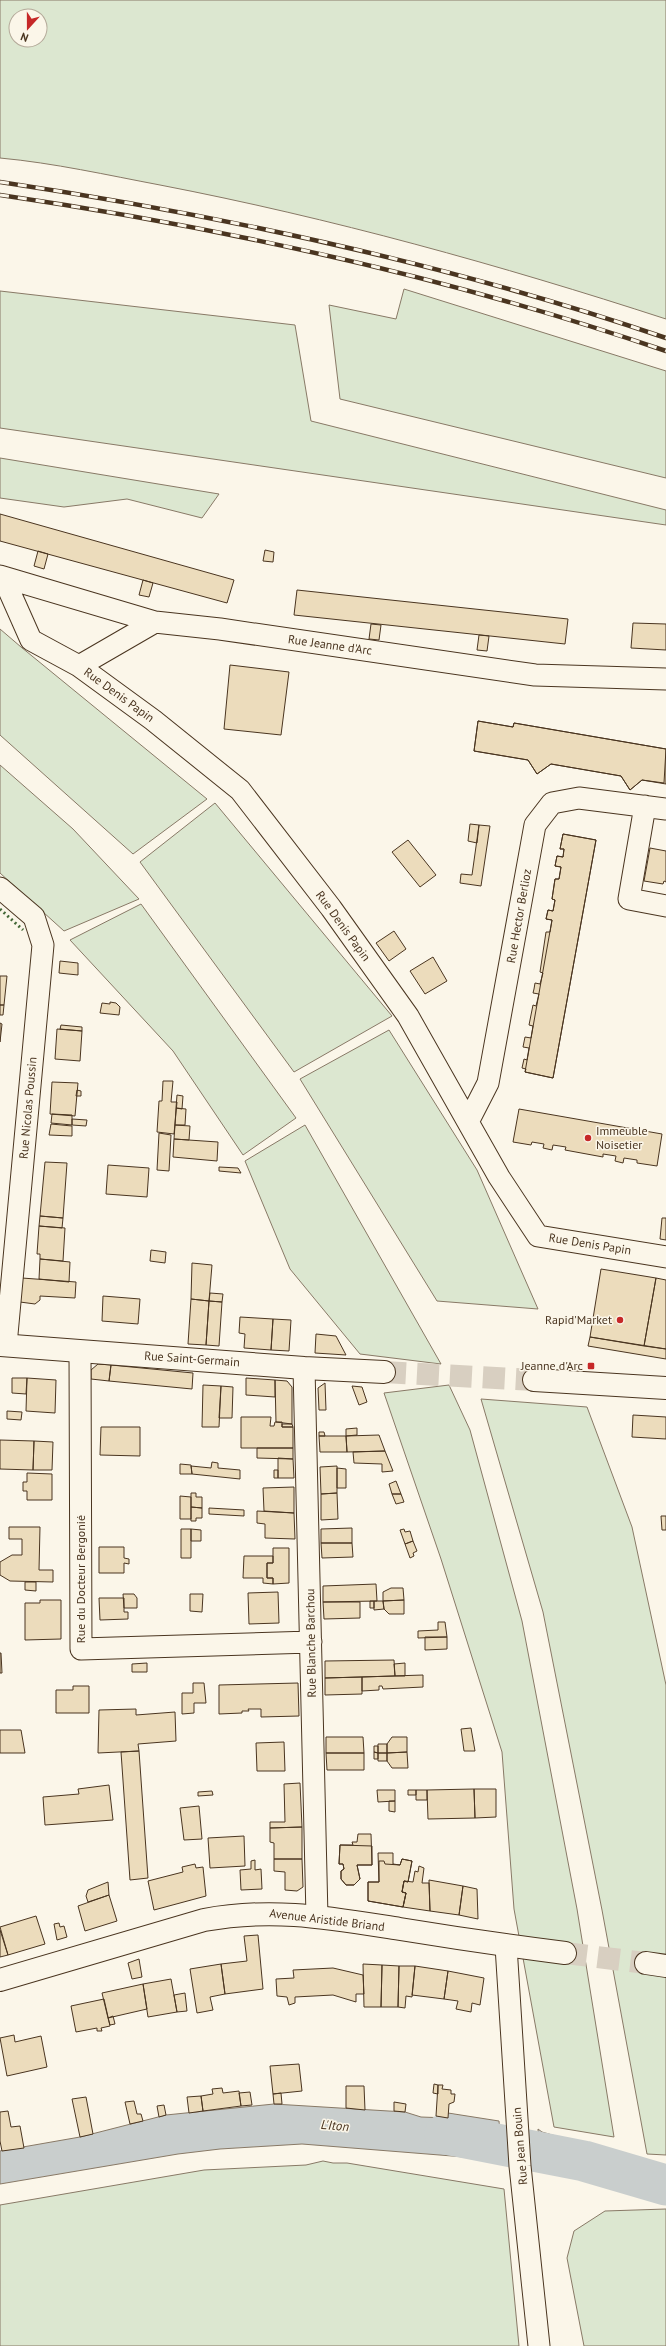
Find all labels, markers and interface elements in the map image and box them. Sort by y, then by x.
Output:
north arrow [8,8,48,48]
text: N [19,30,30,45]
street label: Rue Jeanne d'Arc [287,631,374,658]
street label: Rue Denis Papin [81,664,157,725]
street label: Rue Hector Berlioz [503,868,534,964]
street label: Rue Denis Papin [313,888,374,964]
street label: Rue Nicolas Poussin [16,1056,39,1160]
place label: Immeuble Noisetier [596,1123,648,1152]
marker: Immeuble Noisetier [583,1133,593,1143]
street label: Rue Denis Papin [548,1230,632,1257]
place label: Rapid'Market [545,1312,612,1327]
marker: Rapid'Market [615,1315,625,1325]
street label: Rue Saint-Germain [144,1348,240,1369]
place label: Jeanne d'Arc [520,1358,584,1373]
marker: Jeanne d'Arc [586,1361,596,1371]
street label: Rue du Docteur Bergonié [73,1515,88,1643]
street label: Rue Blanche Barchou [302,1588,319,1698]
street label: Avenue Aristide Briand [269,1905,386,1934]
street label: Rue Jean Bouin [509,2107,530,2185]
water label: L'Iton [320,2116,350,2135]

